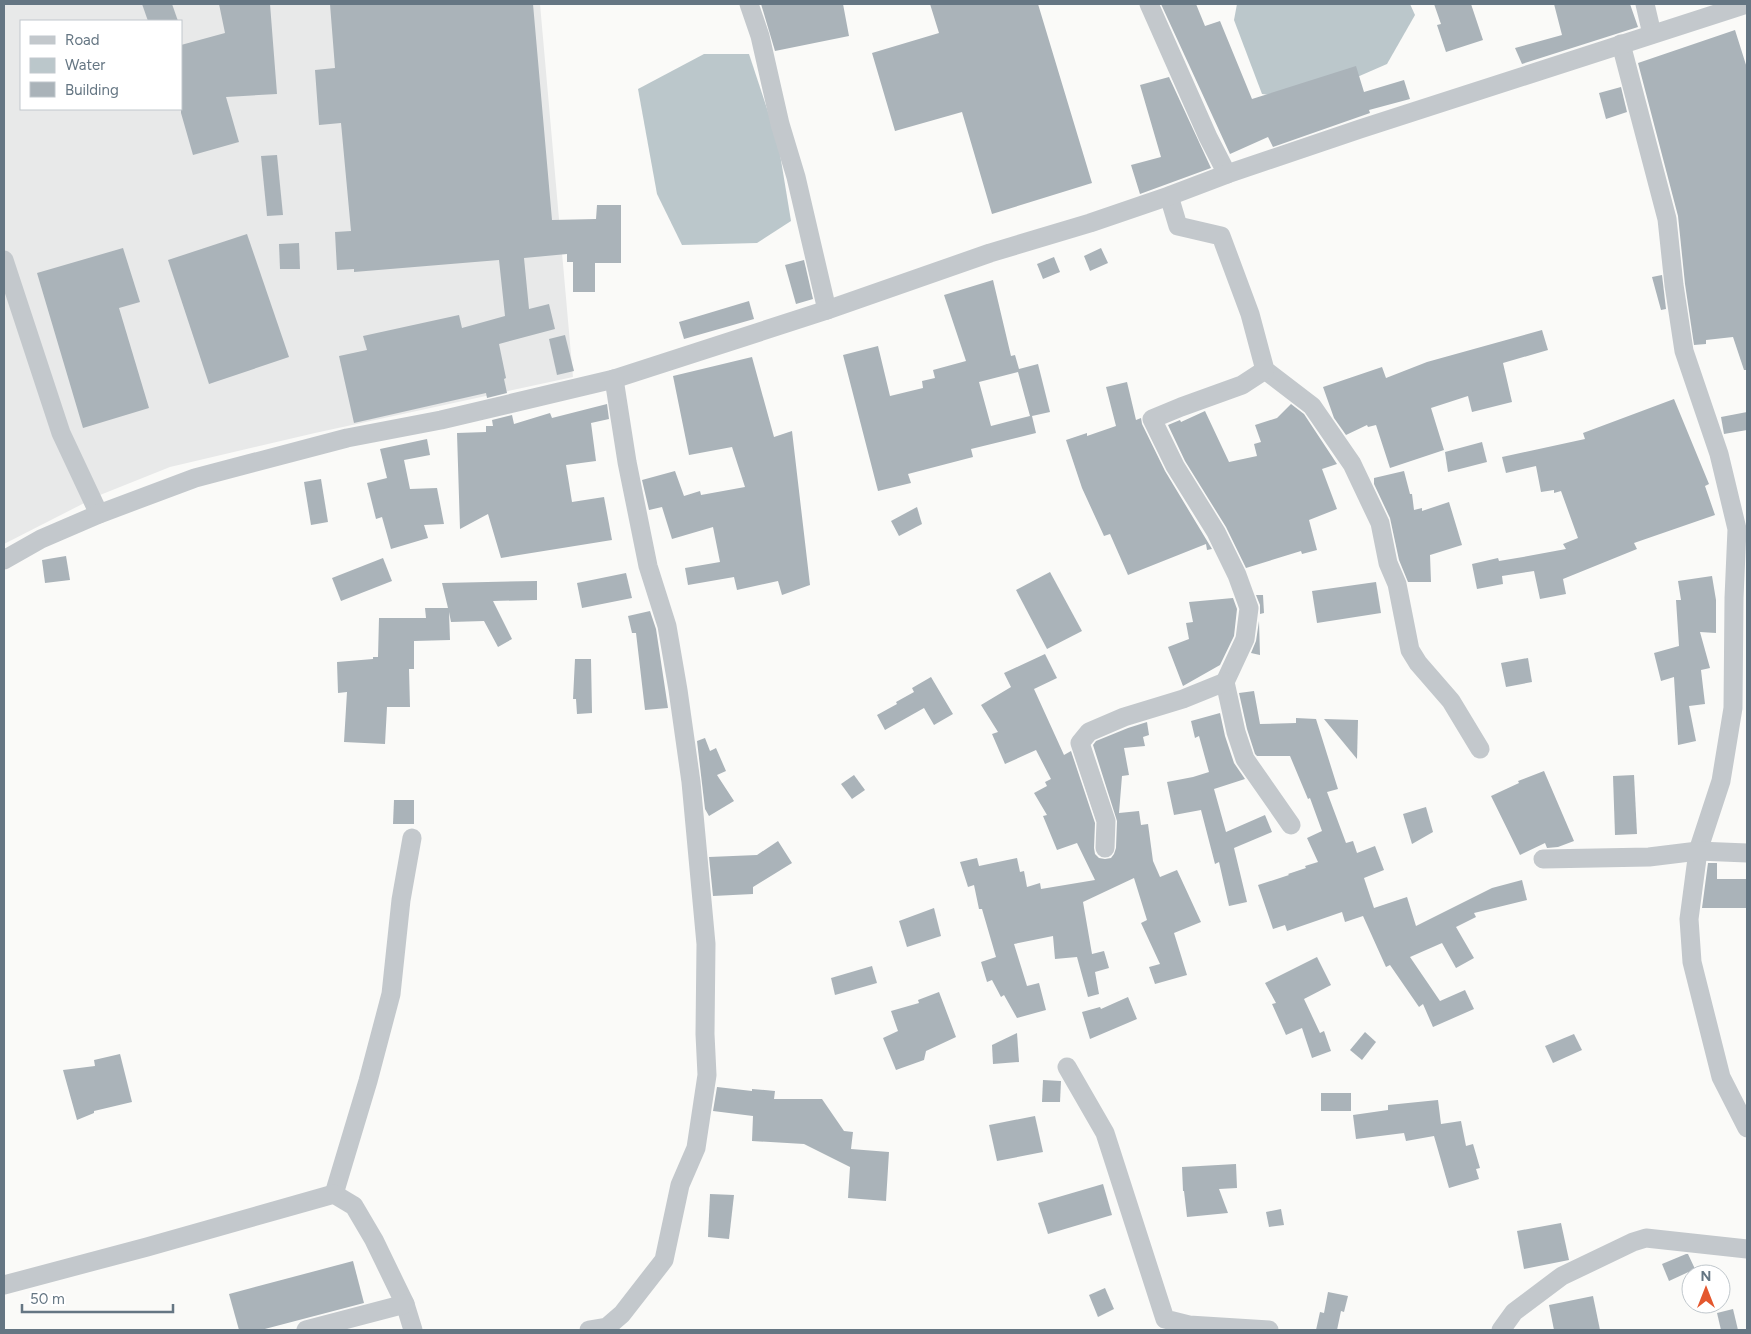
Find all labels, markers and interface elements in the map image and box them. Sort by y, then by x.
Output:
legend [20,20,182,110]
text: Road [65,31,100,49]
text: Water [65,56,105,74]
text: Building [65,81,119,99]
north arrow [1681,1264,1731,1314]
text: N [1701,1268,1711,1285]
scale bar [22,1282,174,1314]
text: 50 m [30,1290,65,1308]

